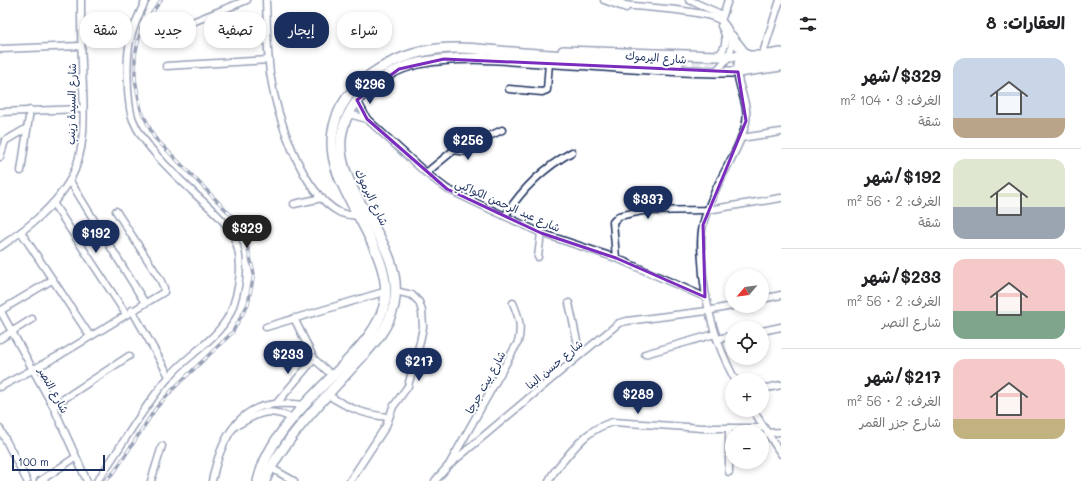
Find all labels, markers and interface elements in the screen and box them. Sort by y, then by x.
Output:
text: العقارات: 8 [986,11,1065,33]
chip: شقة [80,12,132,48]
chip: جديد [140,12,196,48]
chip: تصفية [204,12,266,48]
chip: إيجار [274,12,329,48]
chip: شراء [337,12,392,48]
icon: filters [797,13,819,35]
street label: شارع اليرموك [625,47,687,69]
street label: شارع السيدة زينب [63,63,81,145]
text: $329/شهر [862,64,941,86]
pin: $296 [346,71,394,105]
icon: home [985,74,1033,122]
text: $296 [355,75,385,92]
text: الغرف: 3 · 104 m² [840,91,941,108]
text: شقة [918,112,941,129]
pin: $256 [444,127,492,161]
text: $256 [453,131,483,148]
text: $192/شهر [865,165,941,187]
street label: شارع اليرموك [350,166,392,229]
street label: شارع عبد الرحمن الكواكبي [451,175,563,239]
icon: home [985,175,1033,223]
pin: $337 [624,186,672,220]
text: $337 [633,190,663,207]
text: الغرف: 2 · 56 m² [847,192,941,209]
text: شقة [918,213,941,230]
pin: $329 [223,215,271,249]
text: $329 [232,219,262,236]
pin: $192 [72,220,120,254]
text: $192 [82,224,110,241]
text: $233/شهر [862,265,941,287]
north arrow [725,269,769,313]
map controls [725,269,769,469]
icon: home [985,275,1033,323]
text: الغرف: 2 · 56 m² [847,292,941,309]
text: شارع النصر [882,313,941,330]
button: locate [725,321,769,365]
street label: شارع حسن البنا [522,336,587,394]
pin: $233 [264,341,312,375]
text: $233 [273,345,303,362]
pin: $217 [395,348,443,382]
street label: شارع بيت جرجا [462,348,510,417]
text: $217 [405,352,433,369]
street label: شارع النصر [33,364,73,417]
text: $217/شهر [866,365,941,387]
button: + [725,373,769,417]
icon: home [985,375,1033,423]
pin: $289 [614,381,662,415]
text: $289 [622,385,654,402]
text: الغرف: 2 · 56 m² [847,392,941,409]
text: شارع جزر القمر [860,413,941,430]
button: − [725,425,769,469]
scale bar [12,453,105,472]
text: 100 m [18,454,49,469]

